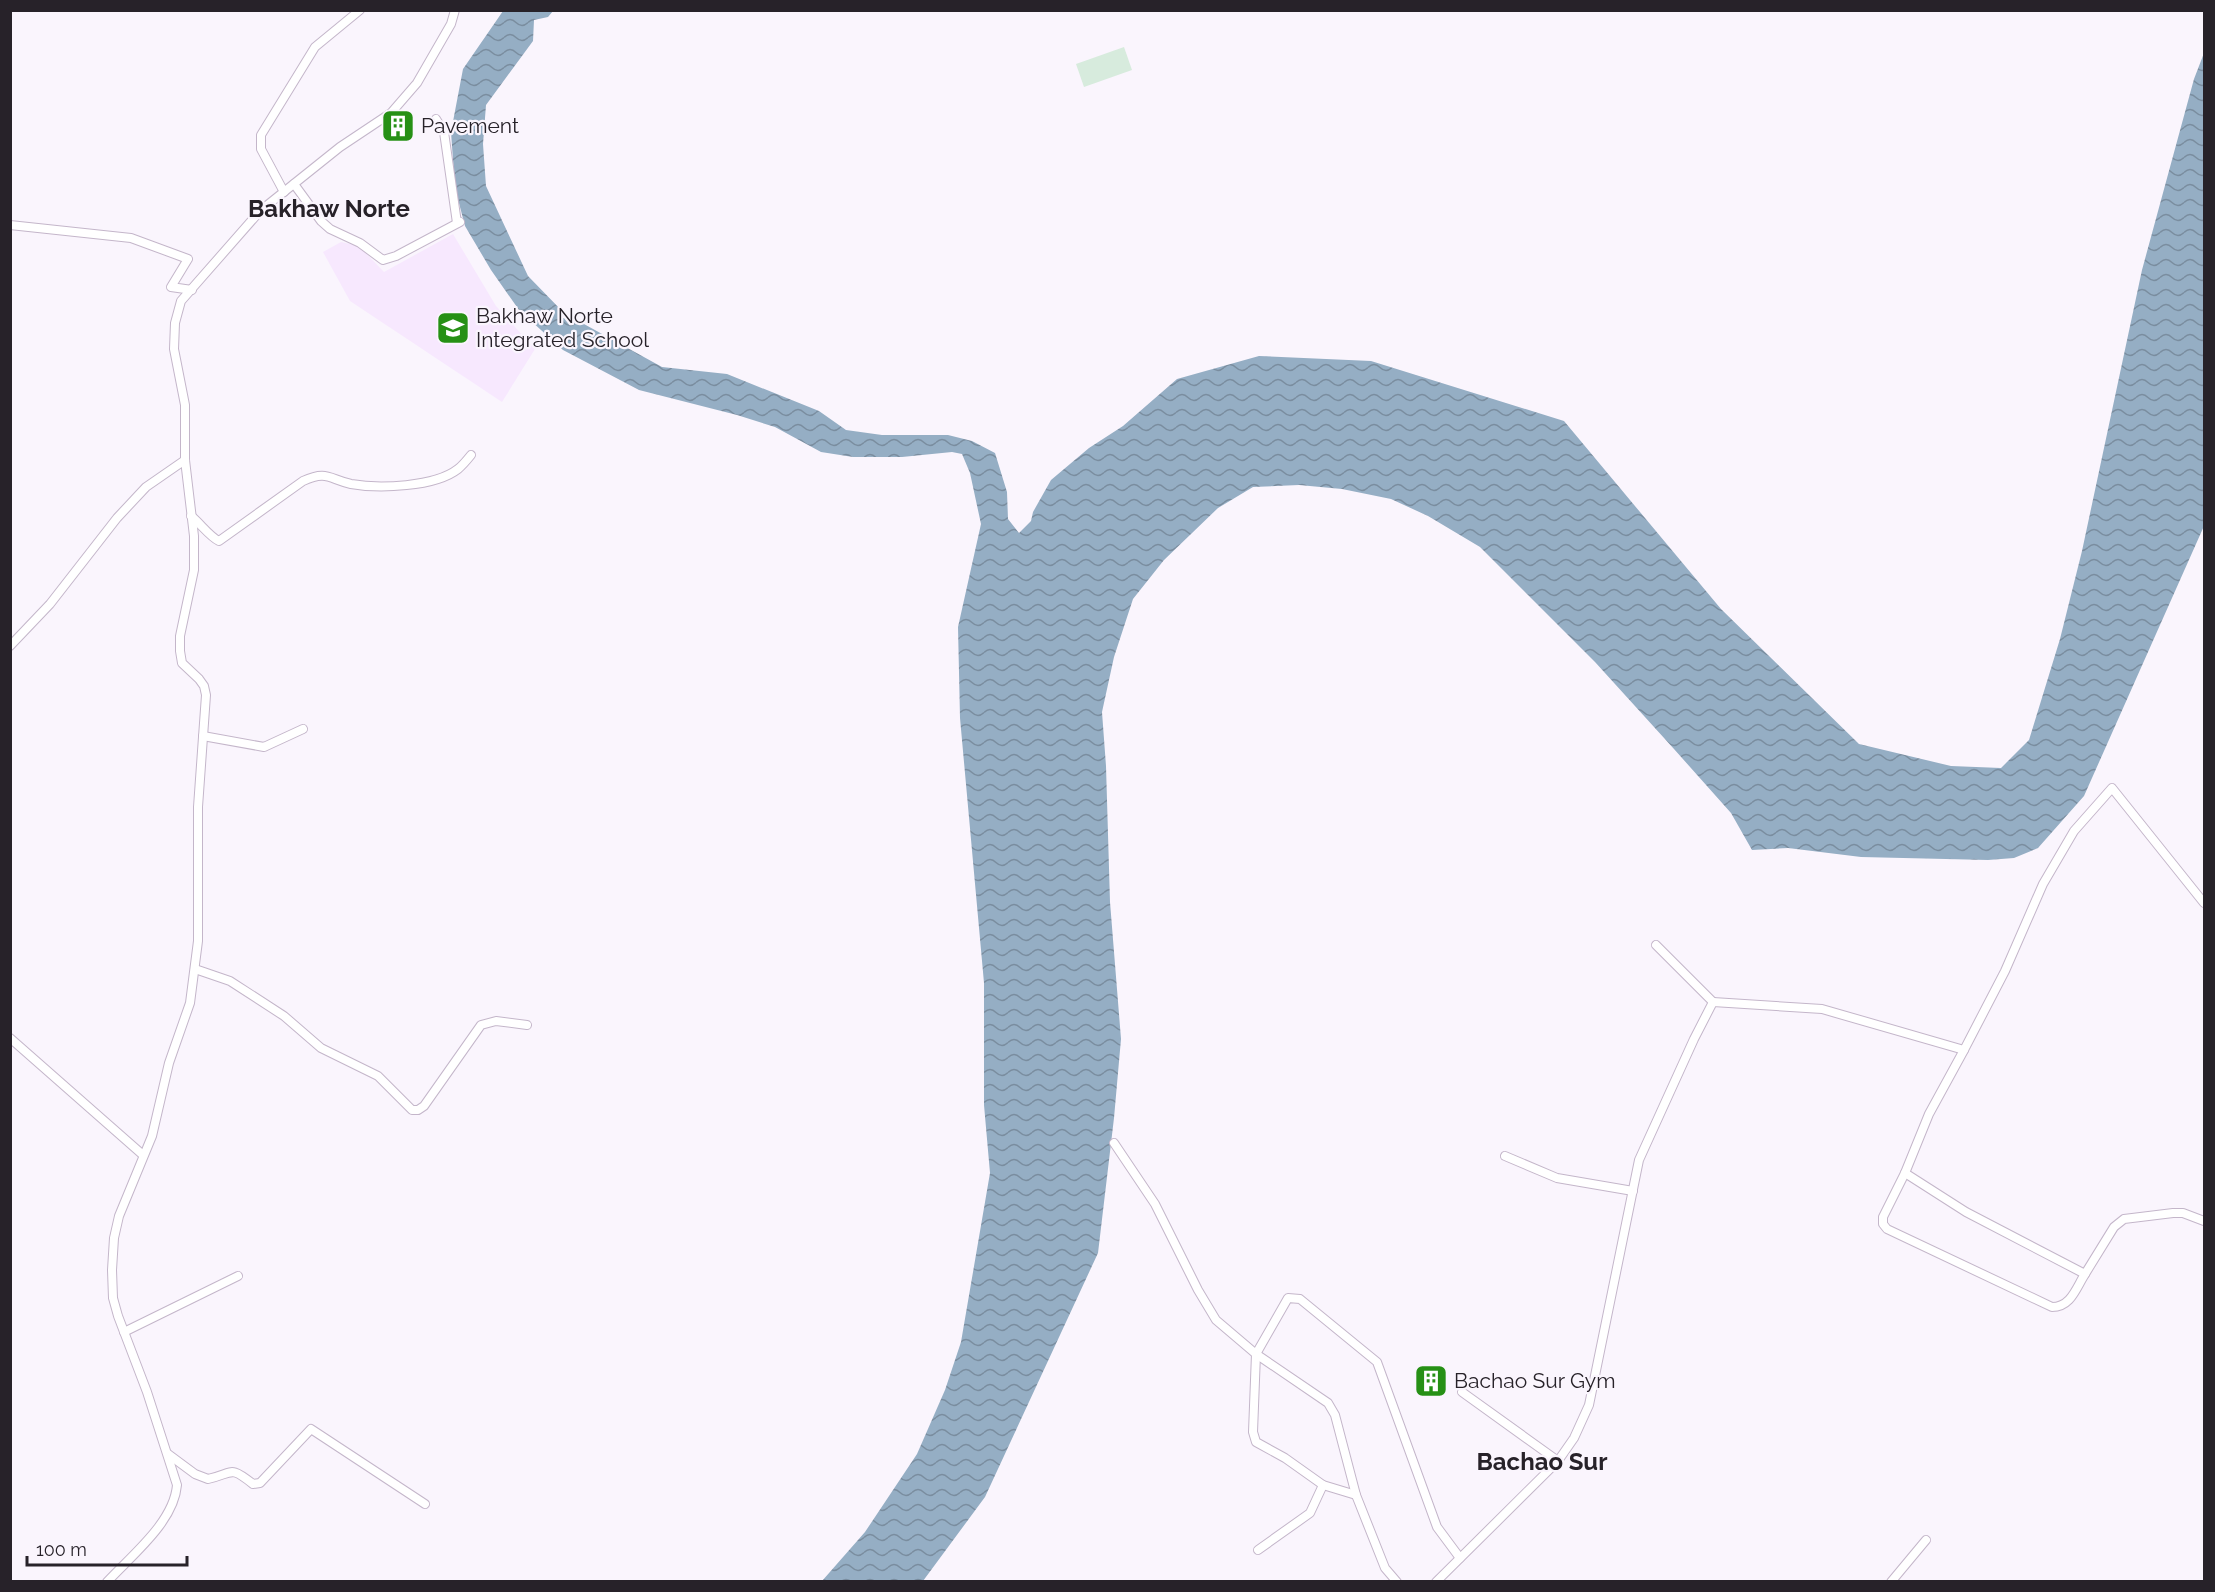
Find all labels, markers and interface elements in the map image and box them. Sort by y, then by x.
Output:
building icon: Pavement [380,108,416,144]
place label: Pavement [421,113,519,138]
district label: Bakhaw Norte [248,194,410,223]
place label: Bakhaw Norte Integrated School [476,303,649,352]
school or university icon: Bakhaw Norte Integrated School [435,310,471,346]
building icon: Bachao Sur Gym [1413,1363,1449,1399]
place label: Bachao Sur Gym [1454,1368,1615,1393]
district label: Bachao Sur [1477,1447,1607,1476]
scale bar [27,1529,188,1567]
text: 100 m [36,1539,87,1560]

